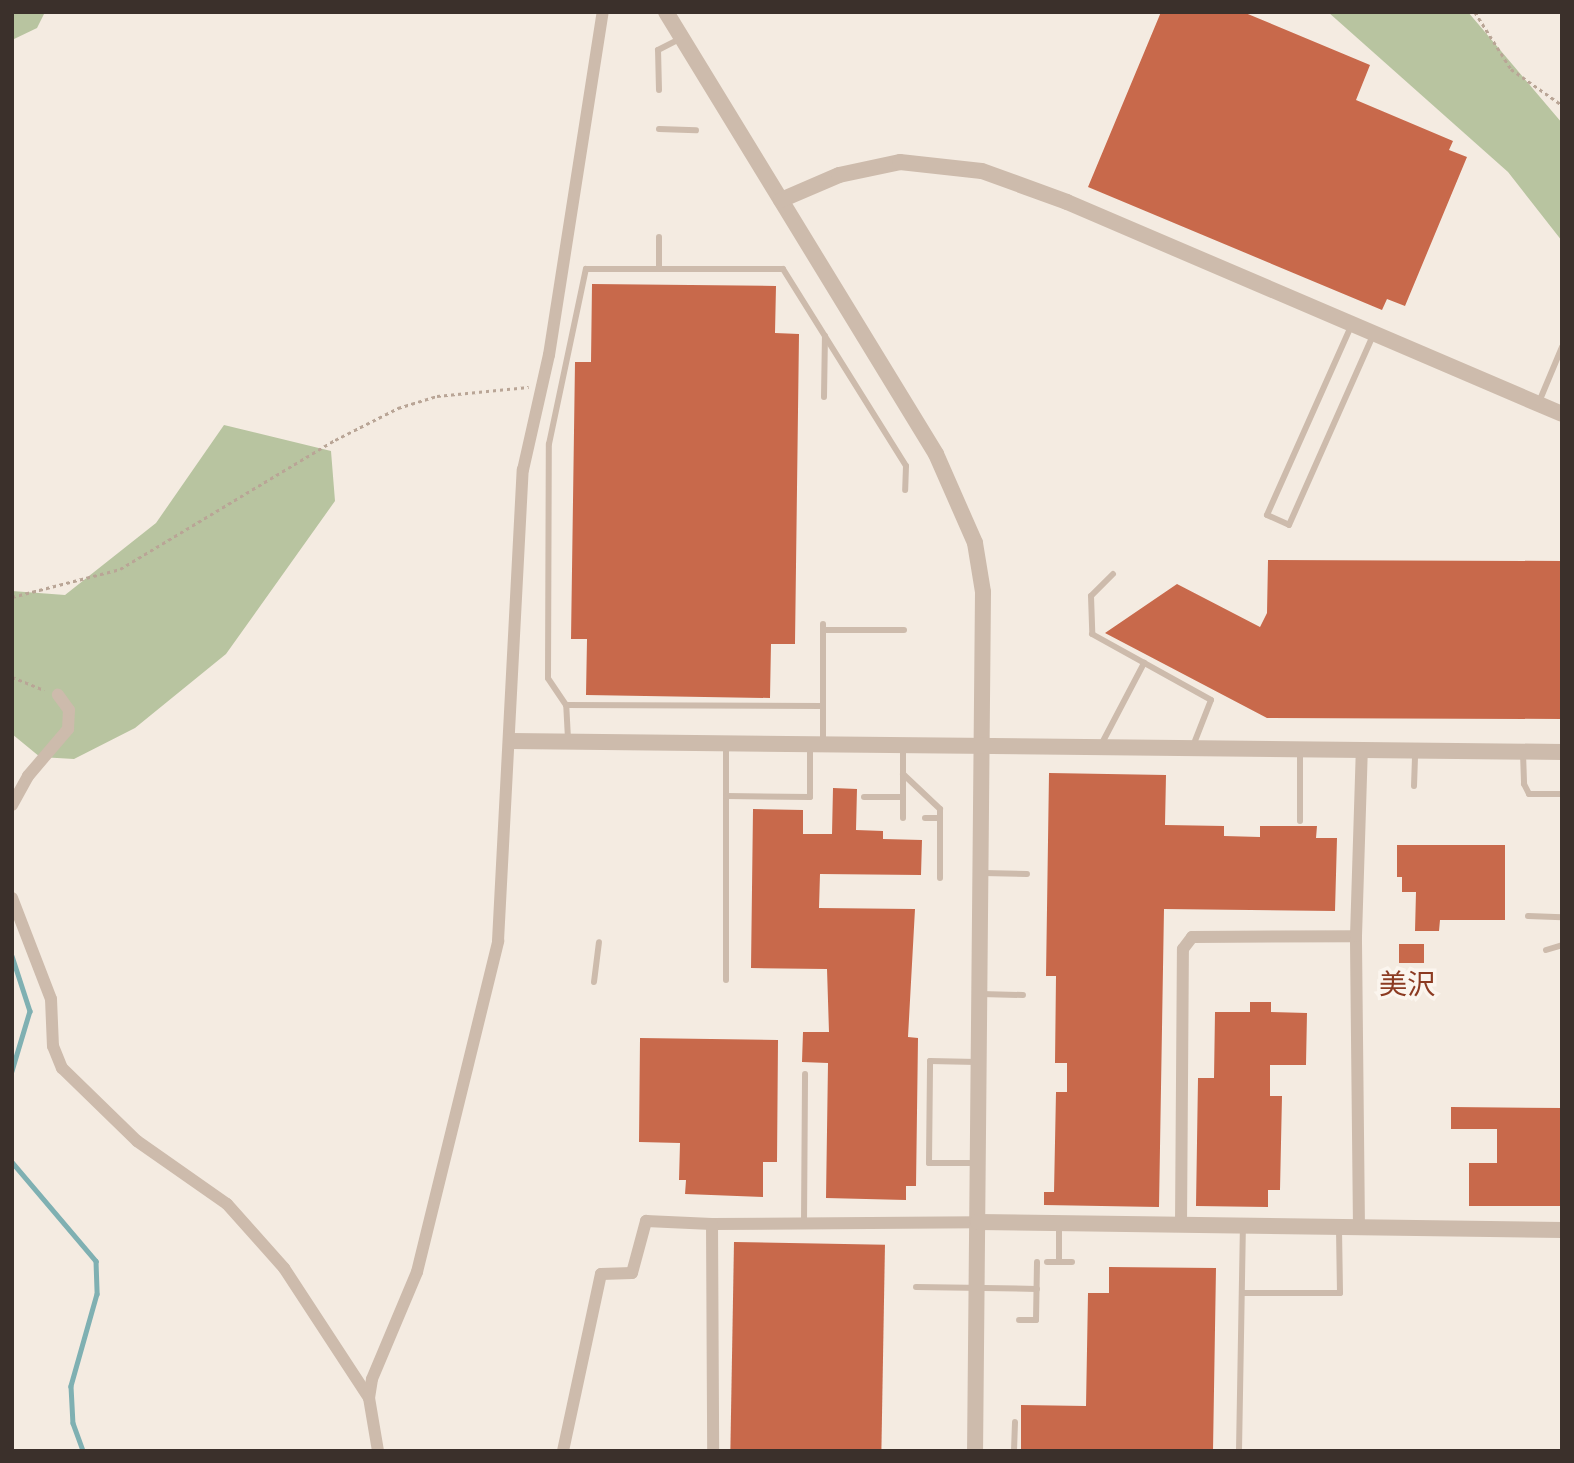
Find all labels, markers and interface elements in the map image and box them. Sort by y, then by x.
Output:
district label: 美沢 [1379,967,1435,1001]

